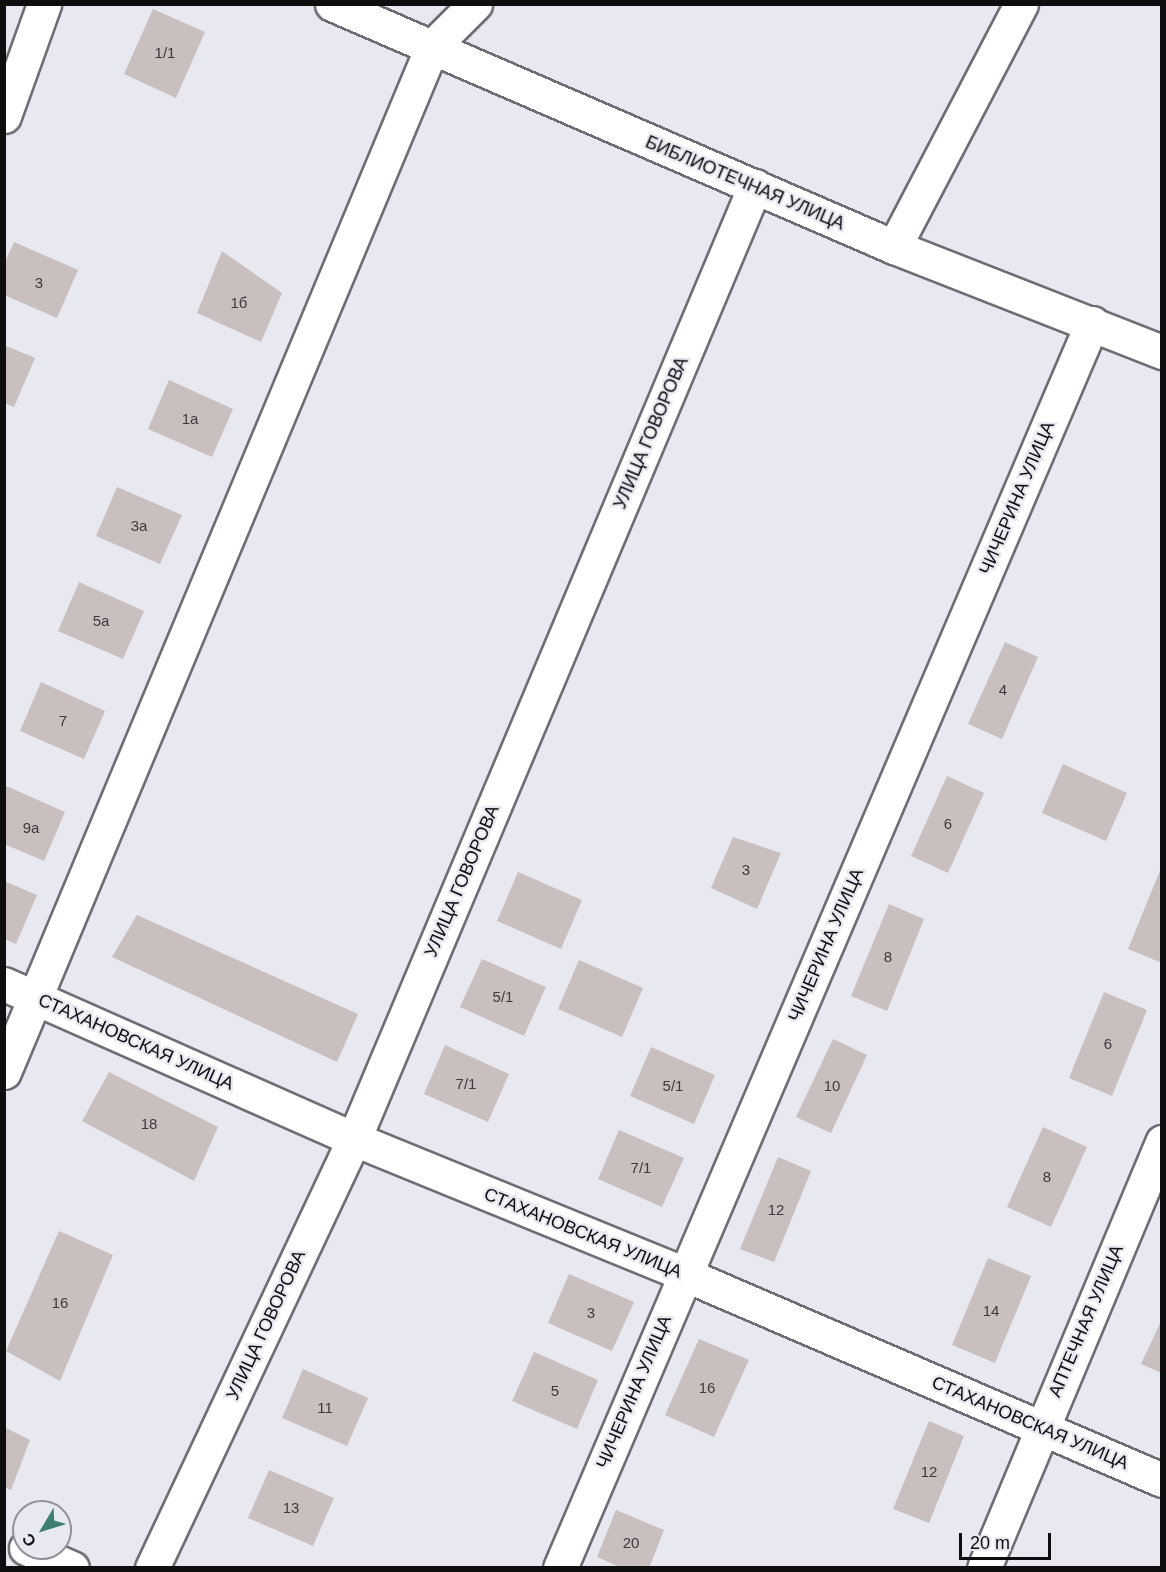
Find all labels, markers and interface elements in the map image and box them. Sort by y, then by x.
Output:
house number: 1/1 [155,44,175,62]
street label: БИБЛИОТЕЧНАЯ УЛИЦА [642,131,848,235]
house number: 3 [35,274,43,292]
house number: 1б [231,294,247,312]
street label: УЛИЦА ГОВОРОВА [609,354,693,512]
house number: 1а [182,410,198,428]
street label: ЧИЧЕРИНА УЛИЦА [975,418,1059,578]
house number: 3а [131,517,147,535]
house number: 5а [93,612,109,630]
house number: 4 [999,681,1007,699]
house number: 7 [59,712,67,730]
street label: УЛИЦА ГОВОРОВА [420,802,504,960]
house number: 6 [944,815,952,833]
house number: 9а [23,819,39,837]
house number: 3 [742,861,750,879]
street label: ЧИЧЕРИНА УЛИЦА [784,865,868,1025]
house number: 8 [884,948,892,966]
house number: 5/1 [493,988,513,1006]
street label: СТАХАНОВСКАЯ УЛИЦА [35,989,237,1095]
house number: 6 [1104,1035,1112,1053]
house number: 7/1 [456,1075,476,1093]
house number: 5/1 [663,1077,683,1095]
house number: 10 [824,1077,840,1095]
house number: 18 [141,1115,157,1133]
house number: 7/1 [631,1159,651,1177]
house number: 8 [1043,1168,1051,1186]
street label: СТАХАНОВСКАЯ УЛИЦА [481,1183,685,1283]
house number: 12 [768,1201,784,1219]
street label: АПТЕЧНАЯ УЛИЦА [1044,1241,1128,1401]
street label: УЛИЦА ГОВОРОВА [222,1247,310,1403]
house number: 16 [52,1294,68,1312]
house number: 14 [983,1302,999,1320]
house number: 3 [587,1304,595,1322]
street label: ЧИЧЕРИНА УЛИЦА [592,1312,676,1472]
street label: СТАХАНОВСКАЯ УЛИЦА [928,1372,1132,1474]
house number: 16 [699,1379,715,1397]
house number: 5 [551,1382,559,1400]
house number: 11 [317,1399,333,1417]
house number: 12 [921,1463,937,1481]
house number: 13 [283,1499,299,1517]
north arrow [12,1500,72,1560]
scale bar [962,1521,1054,1559]
text: С [19,1530,39,1550]
text: 20 m [970,1533,1010,1553]
house number: 20 [623,1534,639,1552]

